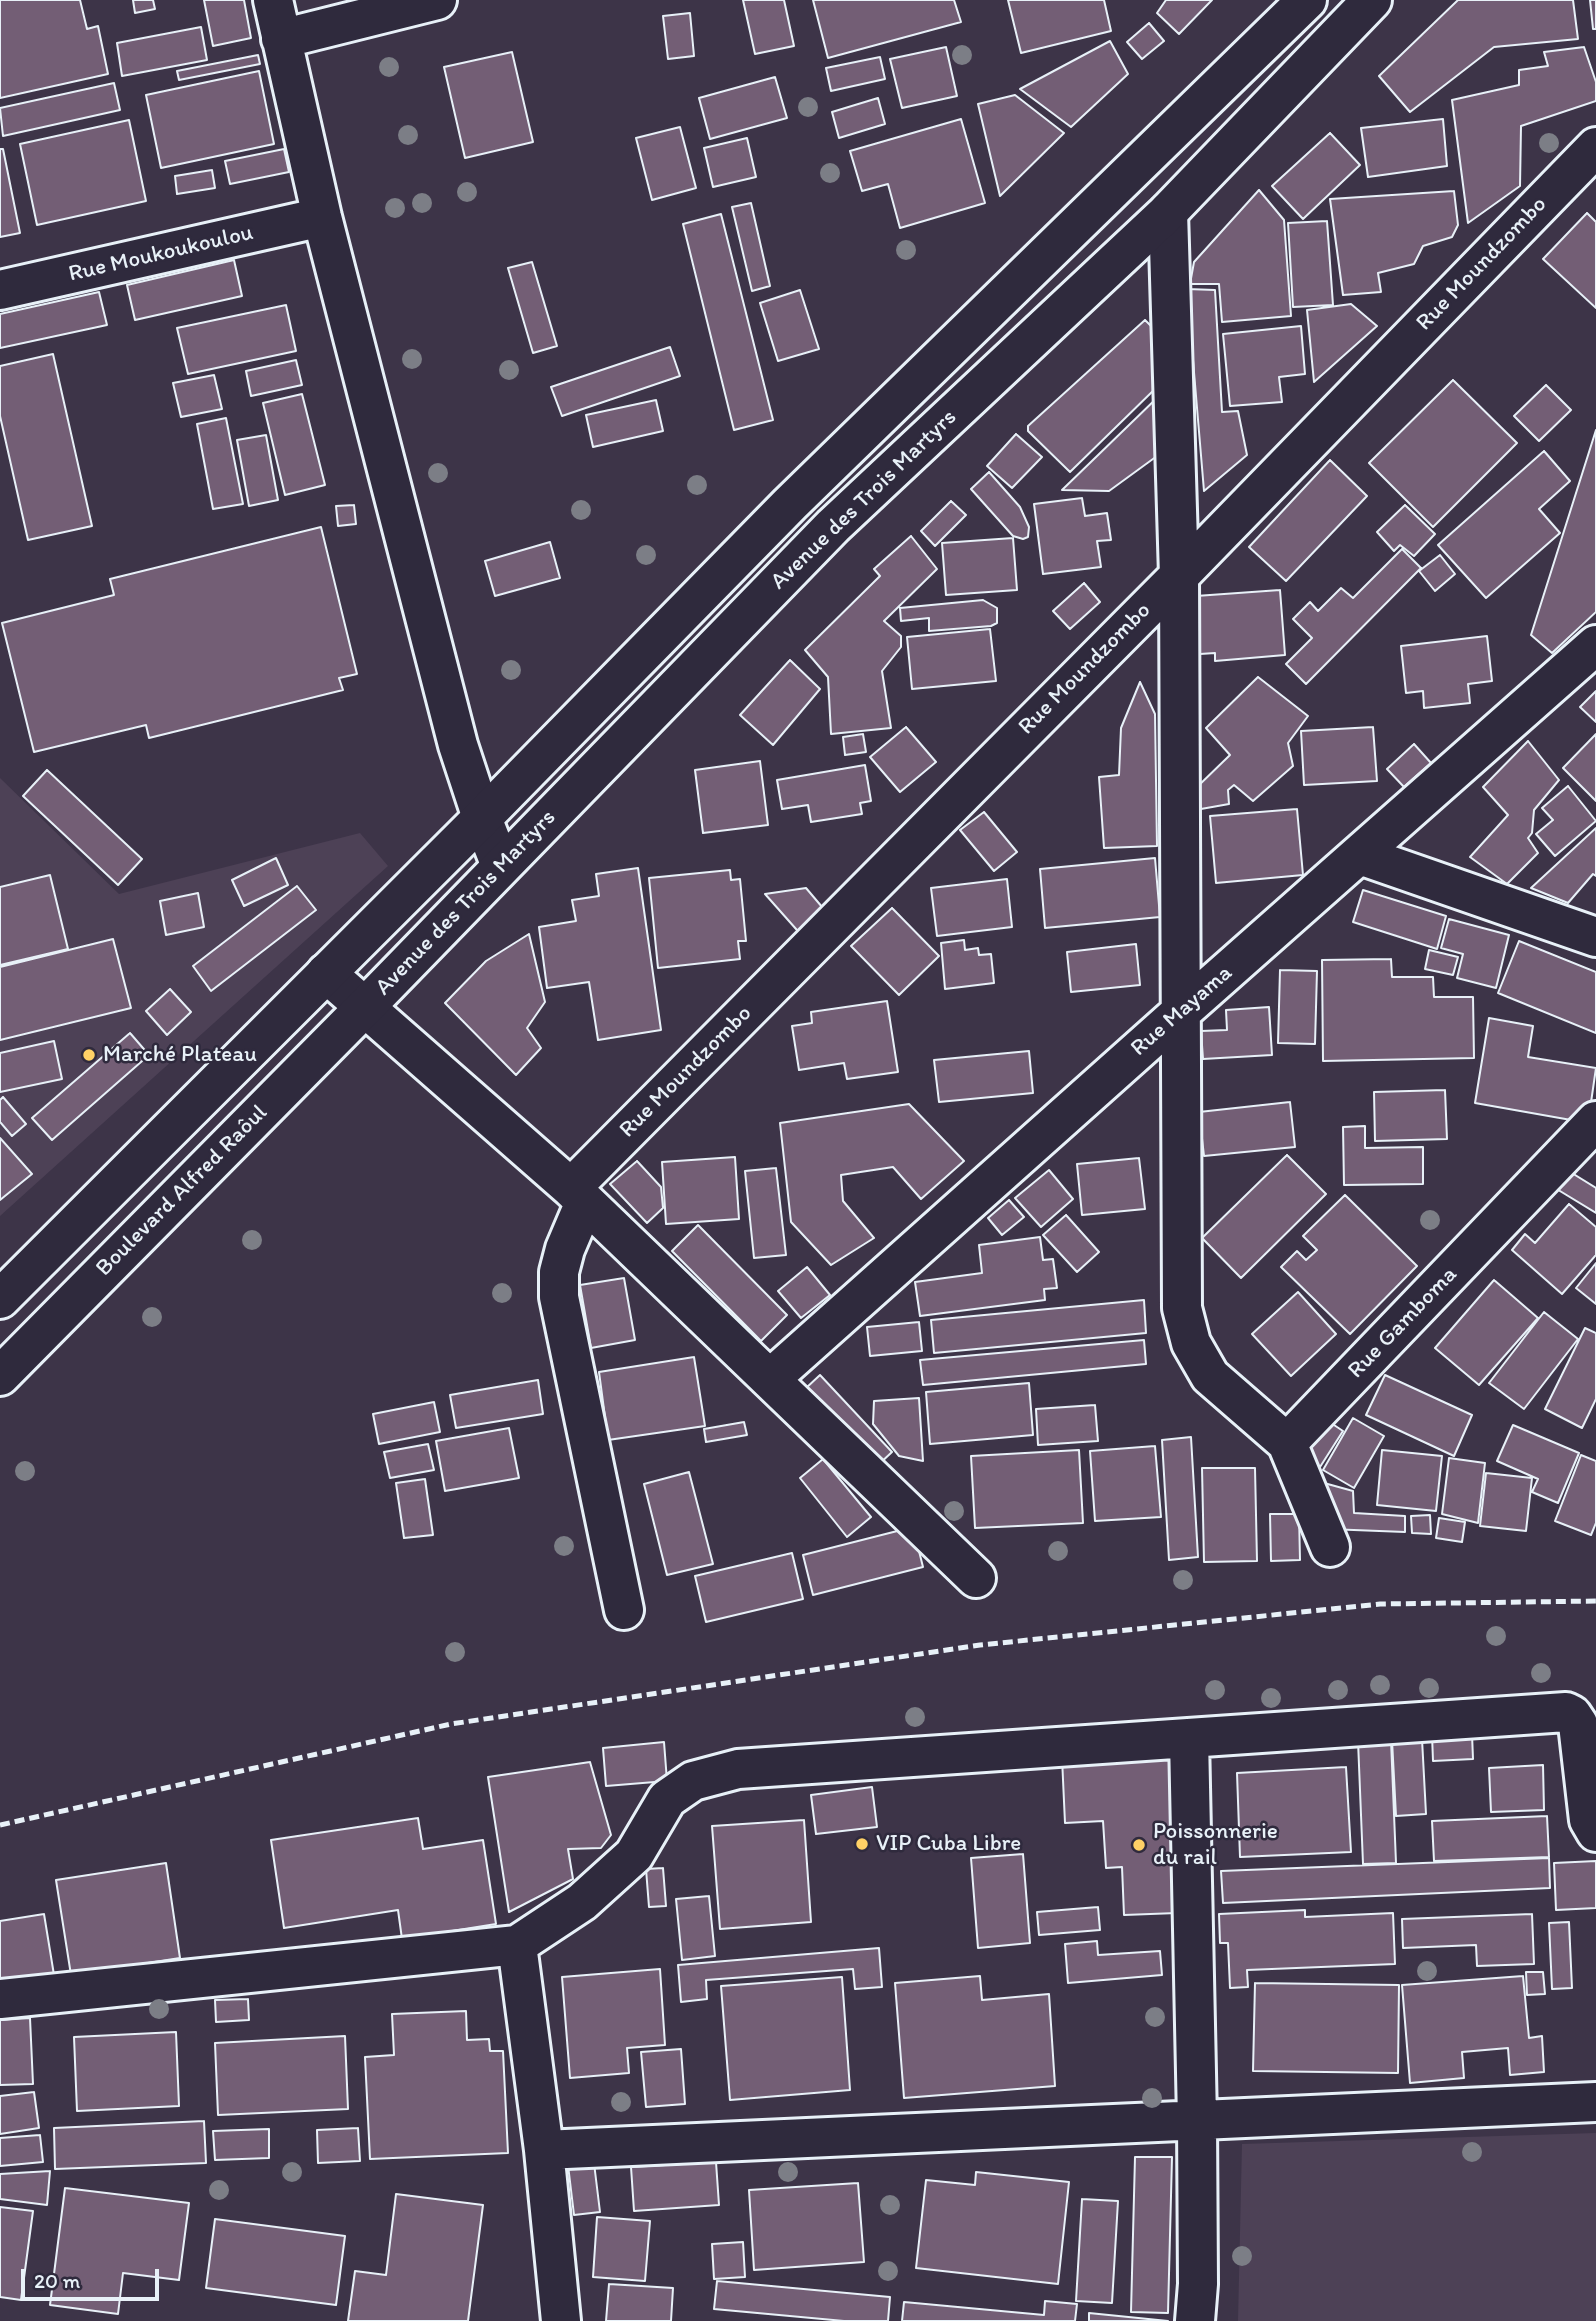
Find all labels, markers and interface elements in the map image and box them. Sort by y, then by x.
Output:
street label: Rue Moundzombo [1411,191,1553,337]
street label: Rue Moukoukoulou [66,219,256,289]
street label: Avenue des Trois Martyrs [765,404,963,596]
street label: Rue Moundzombo [1013,597,1157,741]
street label: Avenue des Trois Martyrs [370,804,562,1002]
street label: Rue Mayama [1126,960,1238,1062]
street label: Rue Moundzombo [614,1000,758,1144]
place label: Marché Plateau [103,1041,257,1069]
marker: Marché Plateau [81,1047,97,1063]
street label: Boulevard Alfred Raôul [91,1100,273,1282]
street label: Rue Gamboma [1343,1261,1463,1385]
place label: Poissonnerie du rail [1153,1818,1278,1872]
place label: VIP Cuba Libre [876,1830,1021,1858]
marker: VIP Cuba Libre [854,1836,870,1852]
marker: Poissonnerie du rail [1131,1837,1147,1853]
scale bar [24,2254,163,2298]
text: 20 m [34,2268,80,2293]

